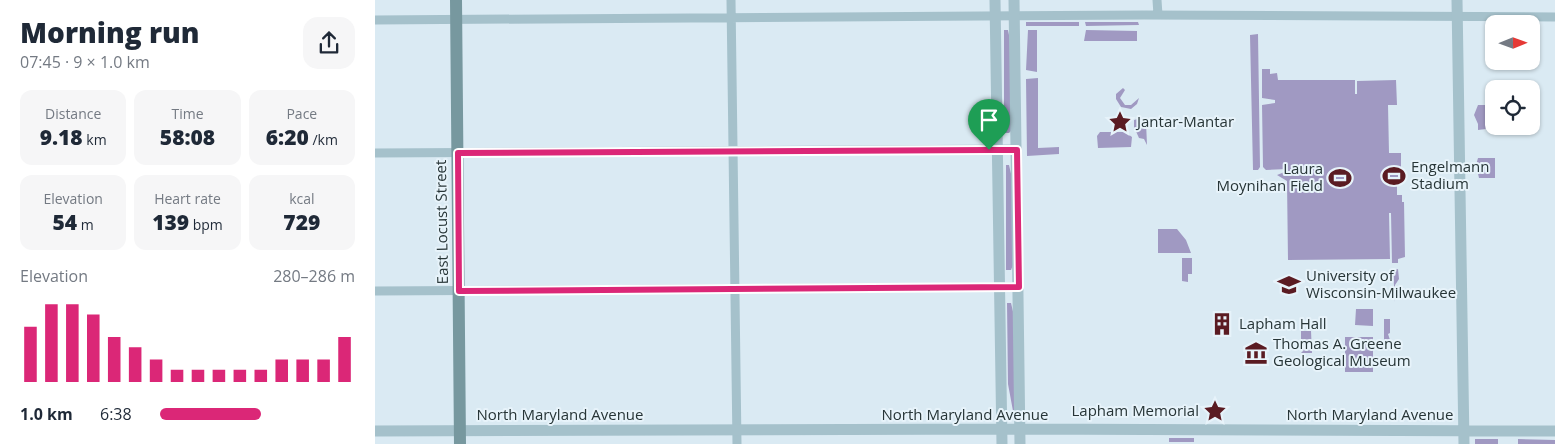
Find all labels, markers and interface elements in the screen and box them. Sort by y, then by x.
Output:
text: Morning run [20,13,200,51]
north arrow [1485,15,1540,70]
map controls [1485,15,1540,135]
button: share [303,17,355,69]
text: 07:45 · 9 × 1.0 km [20,51,150,73]
button: locate [1485,80,1540,135]
pin [968,99,1010,150]
text: Distance [45,104,101,123]
text: Time [171,104,204,123]
text: Pace [286,104,317,123]
icon: arrive [975,106,1003,134]
place icon: Jantar-Mantar [1107,109,1133,135]
place label: Jantar-Mantar [1135,111,1234,131]
text: 9.18 [40,123,83,151]
text: 58:08 [160,123,215,151]
text: 6:20 [266,123,309,151]
text: km [83,130,107,149]
text: /km [309,130,338,149]
place label: Engelmann Stadium [1411,156,1490,193]
place label: Laura Moynihan Field [1216,158,1323,195]
street label: East Locust Street [430,160,452,284]
sports icon: Engelmann Stadium [1381,163,1407,189]
sports icon: Laura Moynihan Field [1327,165,1353,191]
text: Elevation [43,189,103,208]
text: Heart rate [154,189,221,208]
text: kcal [289,189,315,208]
text: 54 [53,208,77,236]
text: 139 [152,208,189,236]
text: 729 [283,208,320,236]
text: m [77,215,94,234]
text: bpm [189,215,223,234]
text: Elevation [20,265,88,287]
text: 280–286 m [273,265,355,287]
place label: University of Wisconsin-Milwaukee [1306,265,1456,302]
school or university icon: University of Wisconsin-Milwaukee [1276,272,1302,298]
building icon: Lapham Hall [1209,311,1235,337]
place label: Lapham Hall [1239,313,1327,333]
place label: Thomas A. Greene Geological Museum [1273,333,1411,370]
museum icon: Thomas A. Greene Geological Museum [1243,340,1269,366]
place icon: Lapham Memorial [1202,398,1228,424]
place label: Lapham Memorial [1071,400,1199,420]
text: 1.0 km [20,403,73,425]
text: 6:38 [100,403,132,425]
street label: North Maryland Avenue [477,404,643,424]
street label: North Maryland Avenue [882,404,1048,424]
street label: North Maryland Avenue [1287,404,1453,424]

